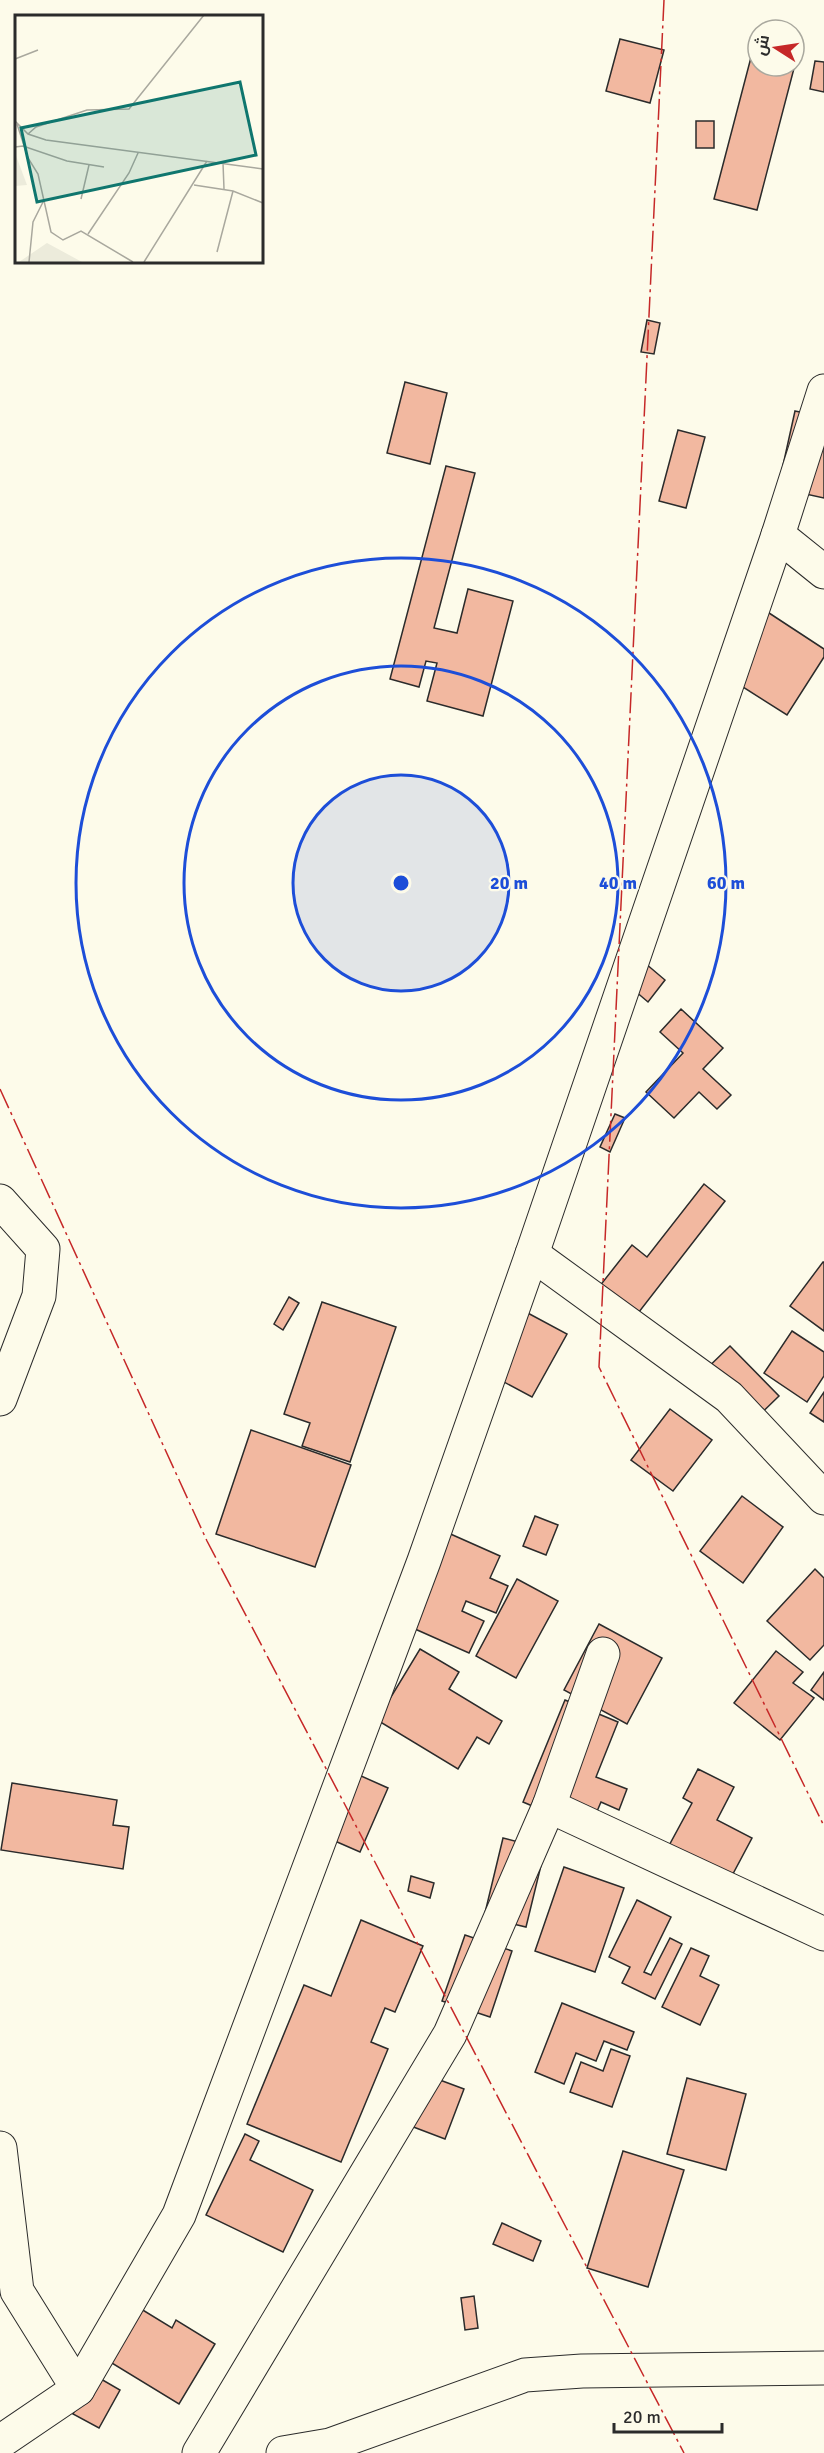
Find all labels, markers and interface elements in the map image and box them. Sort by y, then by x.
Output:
inset map [15,15,262,262]
north arrow [746,18,806,78]
text: ش [750,33,774,57]
text: 20 m [490,872,528,894]
text: 40 m [599,872,637,894]
text: 60 m [707,872,745,894]
centre of rings [391,873,411,893]
scale bar [614,2396,722,2434]
text: 20 m [623,2406,661,2428]

